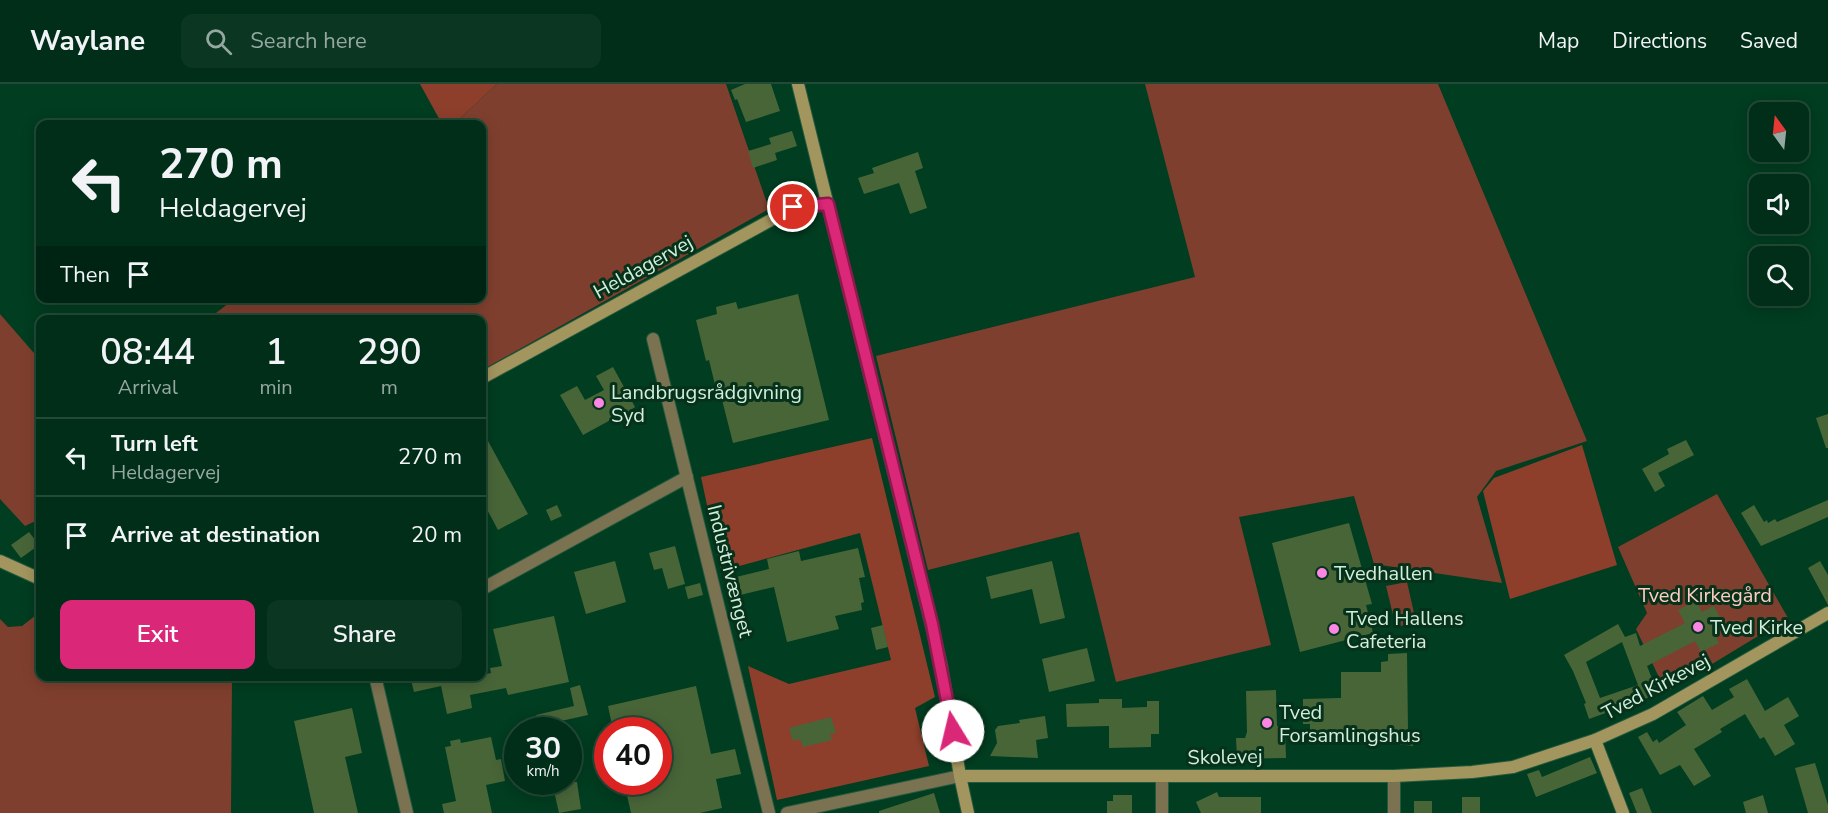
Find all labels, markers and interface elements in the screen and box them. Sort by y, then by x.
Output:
search box [181,14,601,68]
text: Waylane [30,22,145,60]
icon: search [202,25,235,58]
text: Search here [250,26,367,56]
text: Map [1538,27,1579,55]
text: Directions [1612,27,1707,55]
text: Saved [1740,27,1798,55]
north arrow [1749,102,1809,162]
map controls [1749,102,1809,306]
text: 270 m [159,136,283,193]
icon: left [60,144,138,222]
button: sound [1749,174,1809,234]
pin [767,181,818,232]
text: Heldagervej [159,190,307,227]
icon: arrive [776,190,809,223]
street label: Heldagervej [589,229,697,305]
button: search [1749,246,1809,306]
icon: arrive [122,258,155,291]
text: Then [60,260,110,290]
text: 08:44 [100,328,195,377]
text: 1 [265,328,287,377]
text: 290 [357,328,422,377]
text: Arrival [118,374,178,401]
text: min [260,374,293,401]
text: m [381,374,398,401]
place label: Landbrugsrådgivning Syd [611,379,802,429]
marker: Landbrugsrådgivning Syd [592,396,606,410]
text: Turn left [111,429,198,459]
icon: left [60,441,93,474]
text: 270 m [398,442,462,472]
text: Heldagervej [111,459,221,486]
street label: Industrivænget [700,502,760,641]
icon: arrive [60,519,93,552]
text: Arrive at destination [111,520,320,550]
text: 20 m [411,520,462,550]
place label: Tvedhallen [1334,560,1433,587]
marker: Tvedhallen [1315,566,1329,580]
park label: Tved Kirkegård [1638,582,1772,609]
button: Exit [60,600,255,669]
button: Share [267,600,462,669]
place label: Tved Hallens Cafeteria [1346,605,1464,655]
place label: Tved Kirke [1710,614,1803,641]
marker: Tved Kirke [1691,620,1705,634]
marker: Tved Hallens Cafeteria [1327,622,1341,636]
street label: Tved Kirkevej [1597,647,1715,727]
position arrow [921,699,985,763]
place label: Tved Forsamlingshus [1279,699,1421,749]
marker: Tved Forsamlingshus [1260,716,1274,730]
speed limit sign: 40 [594,717,672,795]
text: 30 [525,728,561,769]
street label: Skolevej [1187,743,1263,771]
text: km/h [526,761,560,781]

